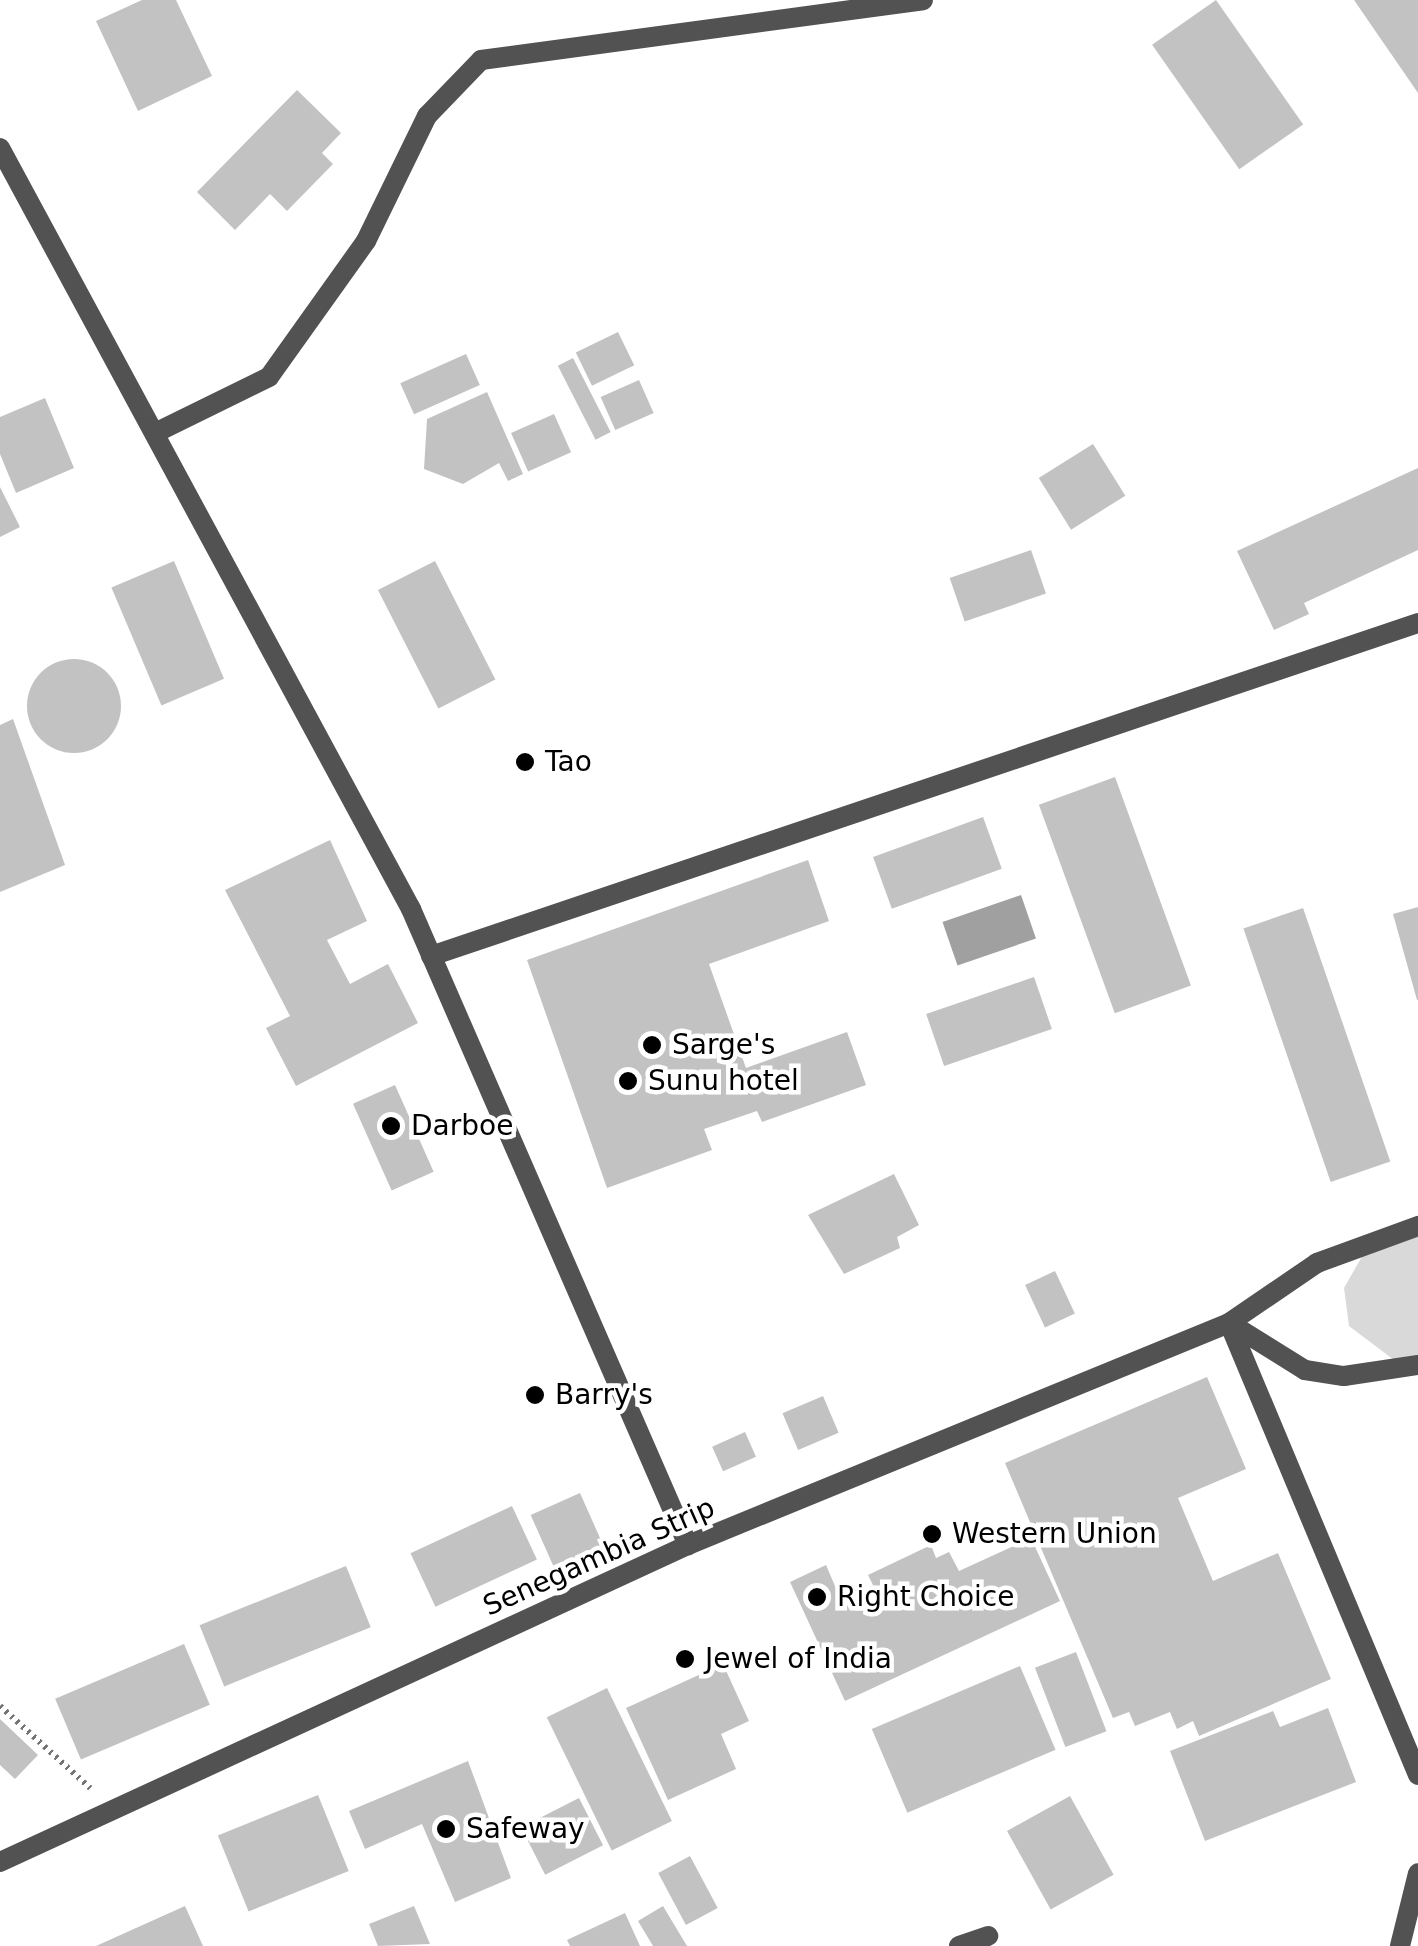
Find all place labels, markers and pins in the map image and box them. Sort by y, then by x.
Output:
place label: Tao [545,745,592,779]
marker: Tao [514,751,536,773]
place label: Sarge's [672,1028,775,1062]
marker: Sarge's [641,1034,663,1056]
place label: Sunu hotel [648,1064,799,1098]
marker: Sunu hotel [617,1070,639,1092]
place label: Darboe [411,1109,513,1143]
marker: Darboe [380,1115,402,1137]
place label: Barry's [555,1378,653,1412]
marker: Barry's [524,1384,546,1406]
place label: Western Union [952,1517,1157,1551]
marker: Western Union [921,1523,943,1545]
place label: Right Choice [837,1580,1014,1614]
marker: Right Choice [806,1586,828,1608]
place label: Jewel of India [705,1642,892,1676]
marker: Jewel of India [674,1648,696,1670]
place label: Safeway [466,1812,585,1846]
marker: Safeway [435,1818,457,1840]

